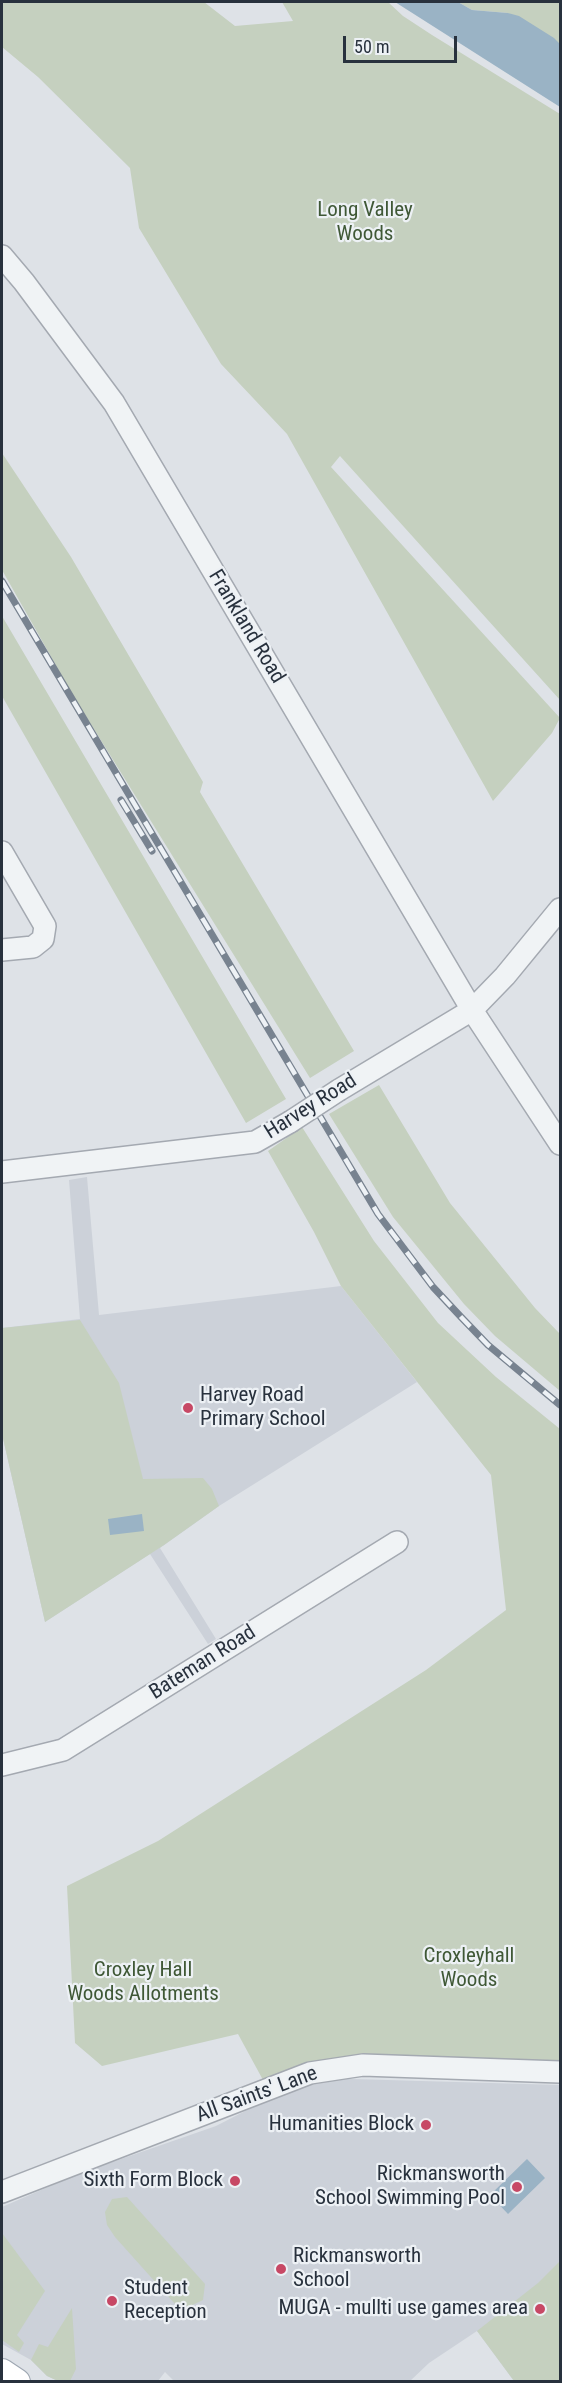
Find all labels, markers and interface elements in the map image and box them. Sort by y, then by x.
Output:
scale bar [346,24,460,62]
text: 50 m [354,36,389,57]
park label: Long Valley Woods [317,198,413,248]
street label: Frankland Road [202,566,290,688]
street label: Harvey Road [260,1069,362,1145]
place label: Harvey Road Primary School [200,1383,326,1433]
marker: Harvey Road Primary School [181,1401,195,1415]
street label: Bateman Road [145,1620,261,1706]
park label: Croxleyhall Woods [424,1944,514,1994]
park label: Croxley Hall Woods Allotments [67,1958,219,2008]
street label: All Saints' Lane [193,2061,321,2129]
place label: Humanities Block [269,2112,414,2138]
marker: Humanities Block [419,2118,433,2132]
place label: Rickmansworth School Swimming Pool [315,2162,505,2212]
place label: Sixth Form Block [83,2168,223,2194]
marker: Sixth Form Block [228,2174,242,2188]
marker: Rickmansworth School Swimming Pool [510,2180,524,2194]
place label: Rickmansworth School [293,2244,421,2294]
marker: Rickmansworth School [274,2262,288,2276]
place label: Student Reception [124,2276,207,2326]
marker: Student Reception [105,2294,119,2308]
place label: MUGA - mullti use games area [279,2296,528,2322]
marker: MUGA - mullti use games area [533,2302,547,2316]

